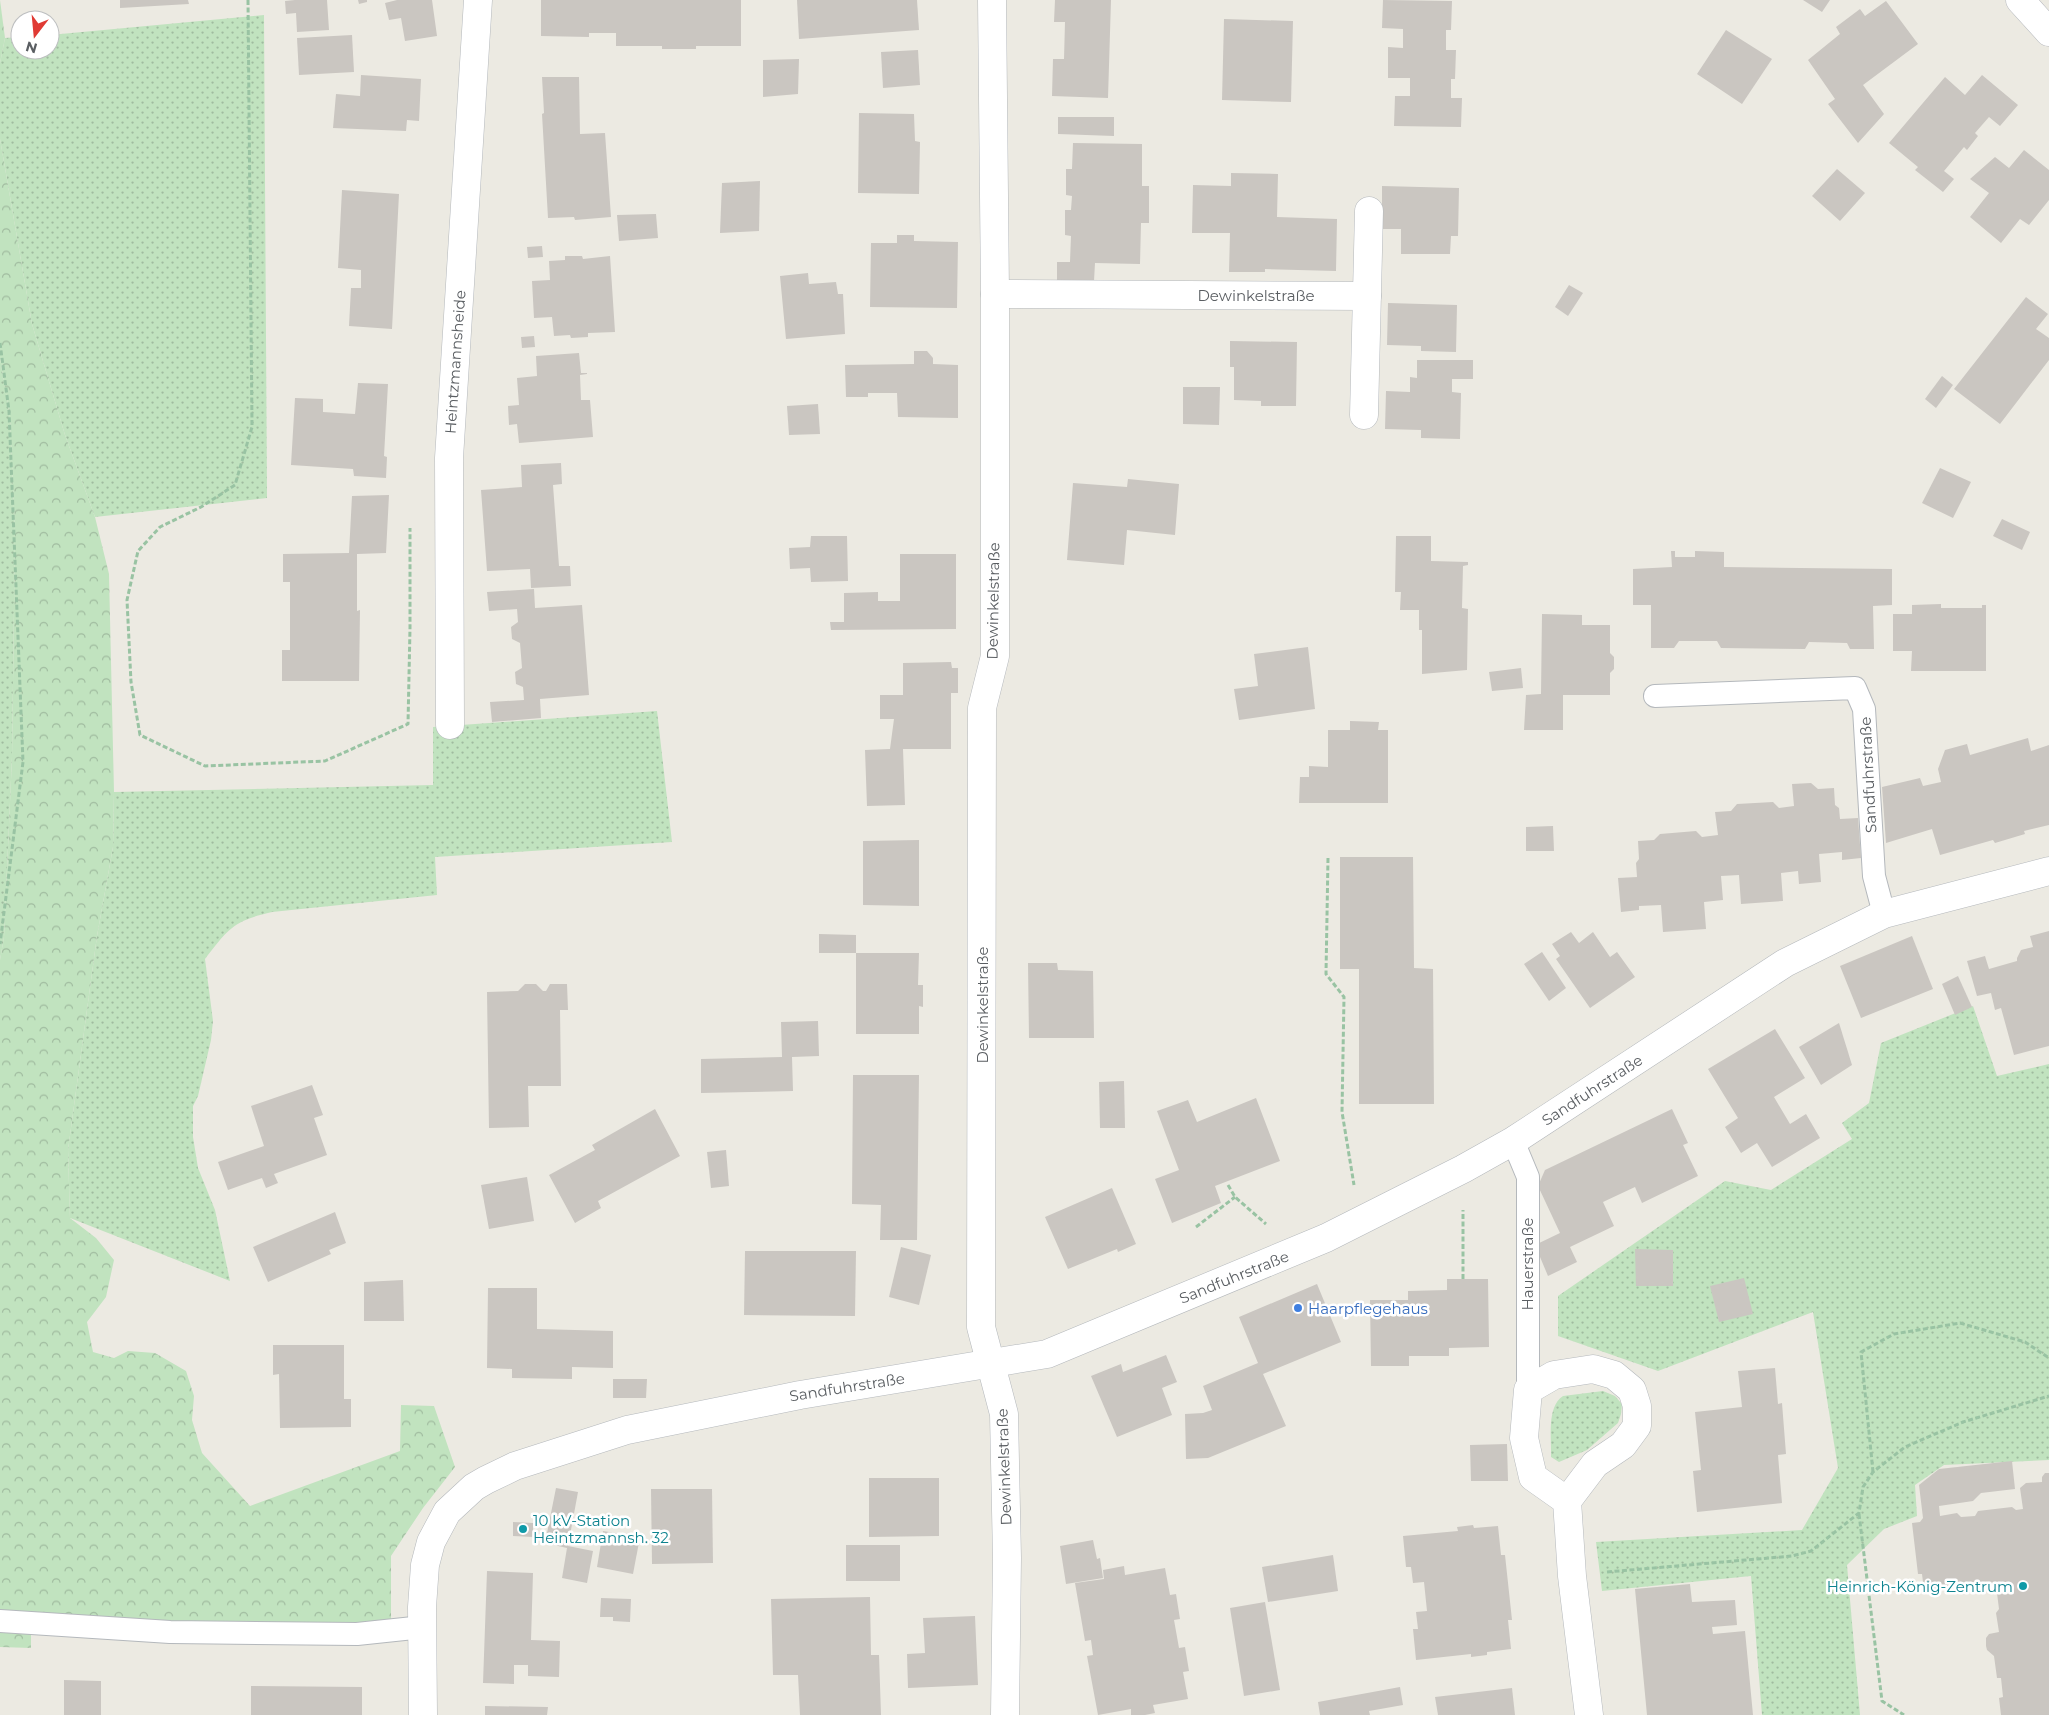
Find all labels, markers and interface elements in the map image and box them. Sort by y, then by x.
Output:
north arrow [10,10,60,60]
text: N [23,37,39,58]
street label: Dewinkelstraße [1197,286,1315,305]
street label: Heintzmannsheide [440,289,470,435]
street label: Dewinkelstraße [982,542,1004,660]
street label: Sandfuhrstraße [1855,716,1881,834]
street label: Dewinkelstraße [973,946,992,1064]
street label: Sandfuhrstraße [1538,1050,1646,1130]
street label: Hauerstraße [1518,1218,1537,1310]
street label: Sandfuhrstraße [1176,1246,1292,1308]
place label: Haarpflegehaus [1308,1299,1428,1318]
marker: Haarpflegehaus [1292,1302,1304,1314]
street label: Sandfuhrstraße [788,1369,906,1405]
street label: Dewinkelstraße [992,1408,1016,1526]
place label: 10 kV-Station Heintzmannsh. 32 [533,1511,669,1547]
marker: 10 kV-Station Heintzmannsh. 32 [517,1523,529,1535]
place label: Heinrich-König-Zentrum [1827,1577,2013,1596]
marker: Heinrich-König-Zentrum [2017,1580,2029,1592]

